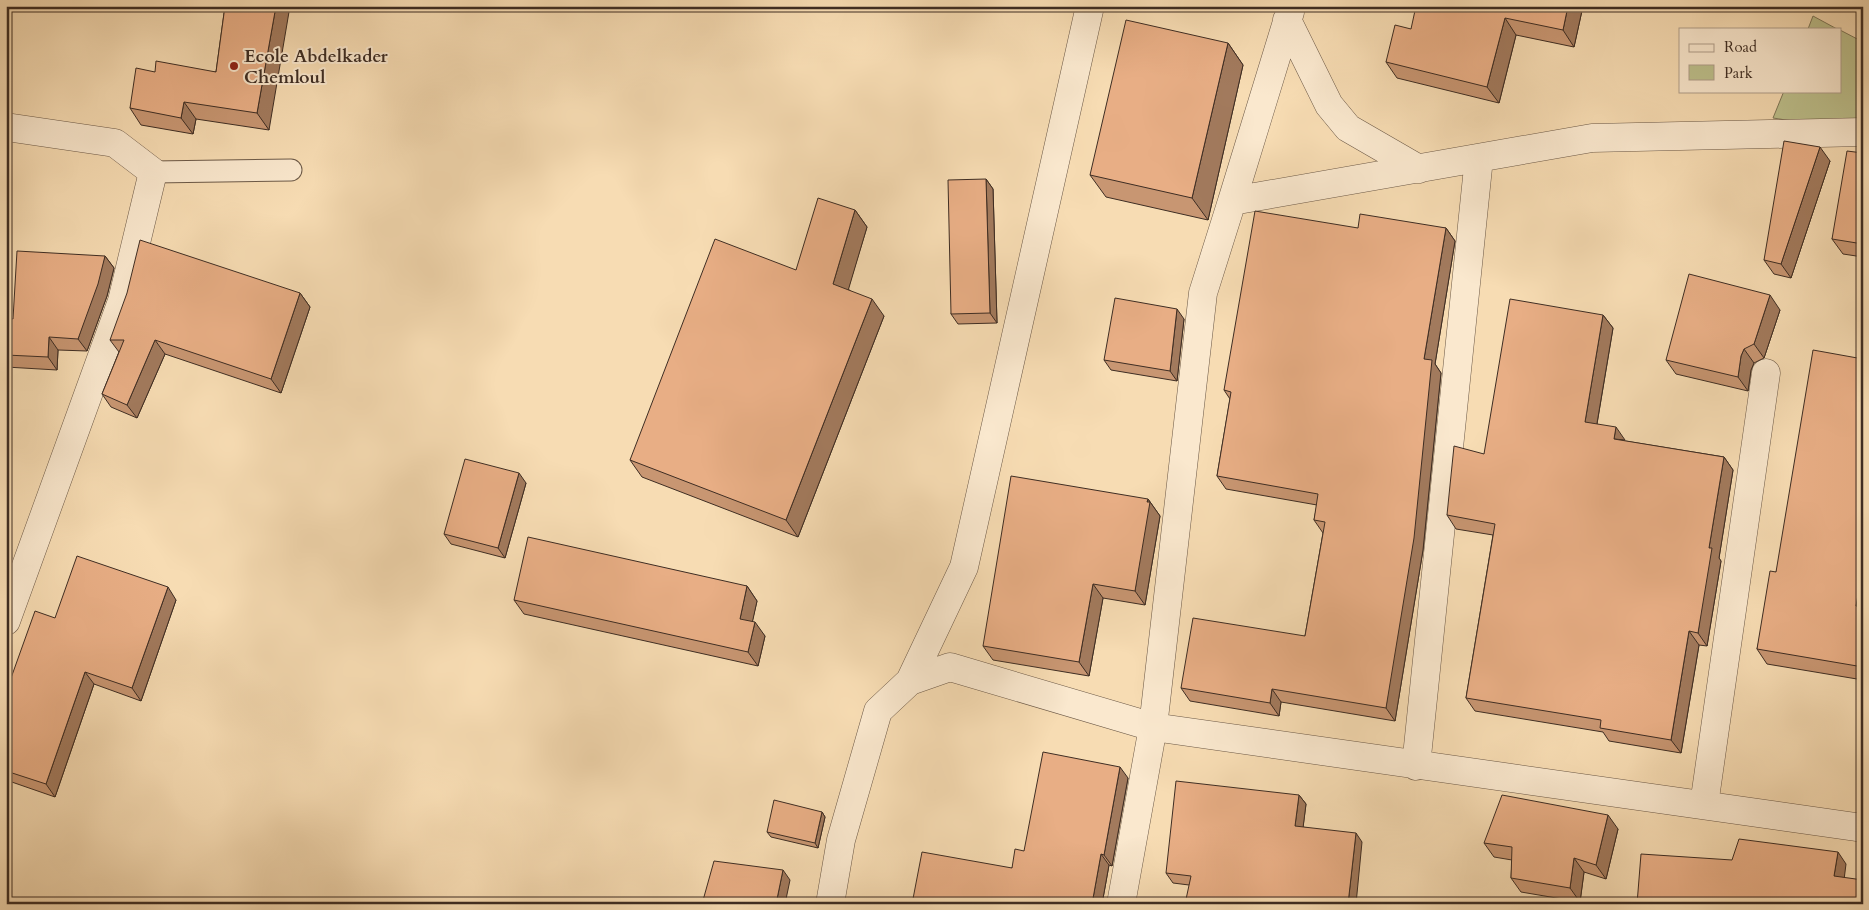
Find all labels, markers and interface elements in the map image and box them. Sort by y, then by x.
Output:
legend [1679,28,1842,92]
text: Road [1724,37,1757,57]
place label: Ecole Abdelkader Chemloul [244,44,389,90]
marker: Ecole Abdelkader Chemloul [228,60,240,72]
text: Park [1724,63,1753,83]

